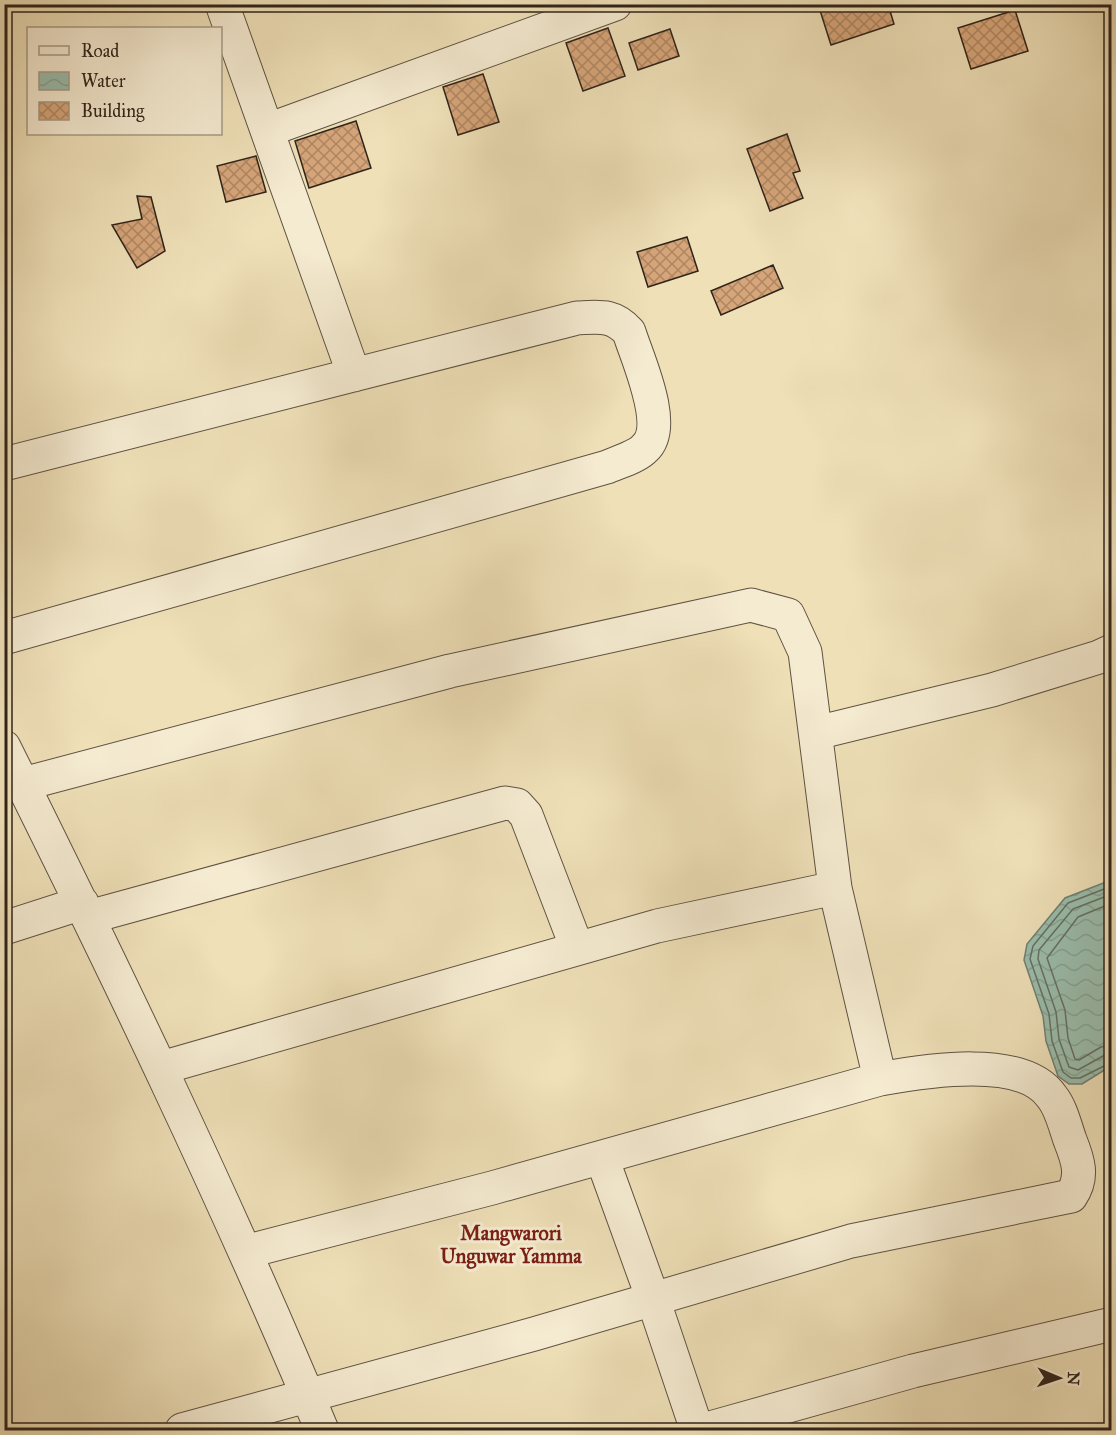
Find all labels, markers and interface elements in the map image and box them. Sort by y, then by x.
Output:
legend [27,27,222,135]
text: Road [81,40,119,62]
text: Water [81,70,126,92]
text: Building [81,100,145,123]
district label: Mangwarori Unguwar Yamma [440,1221,582,1269]
north arrow [1029,1348,1089,1408]
text: N [1064,1371,1083,1386]

